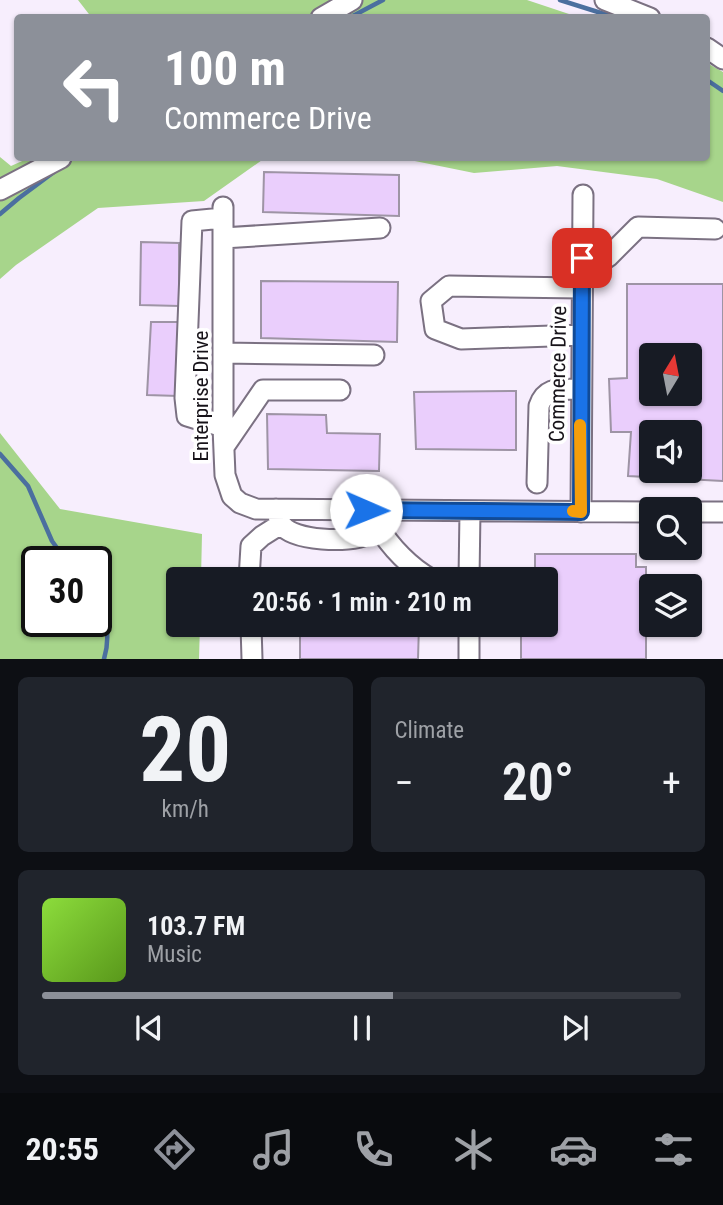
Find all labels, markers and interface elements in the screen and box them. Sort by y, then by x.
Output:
text: 100 m [164,40,286,97]
icon: left [49,42,140,133]
text: Commerce Drive [164,99,372,137]
pin [552,228,612,288]
icon: arrive [563,239,601,277]
street label: Commerce Drive [545,305,571,442]
street label: Enterprise Drive [189,330,213,461]
north arrow [639,343,702,406]
map controls [639,343,702,637]
button: sound [639,420,702,483]
position arrow [329,473,403,547]
button: search [639,497,702,560]
speed limit sign: 30 [21,546,112,637]
button: layers [639,574,702,637]
text: 20:56 · 1 min · 210 m [252,587,472,617]
text: 20 [139,697,231,803]
text: Climate [395,717,464,744]
text: 20° [502,752,574,813]
text: − [395,761,414,805]
text: + [662,761,681,805]
text: km/h [162,796,209,823]
text: 103.7 FM [147,911,245,941]
text: Music [147,941,202,968]
icon: previous [130,1009,168,1047]
icon: pause [343,1009,381,1047]
icon: next [556,1009,594,1047]
icon: directions [150,1125,199,1174]
icon: music [249,1125,298,1174]
icon: phone [349,1125,398,1174]
icon: climate [449,1125,498,1174]
icon: car [549,1125,598,1174]
icon: filters [649,1125,698,1174]
text: 20:55 [25,1130,99,1168]

